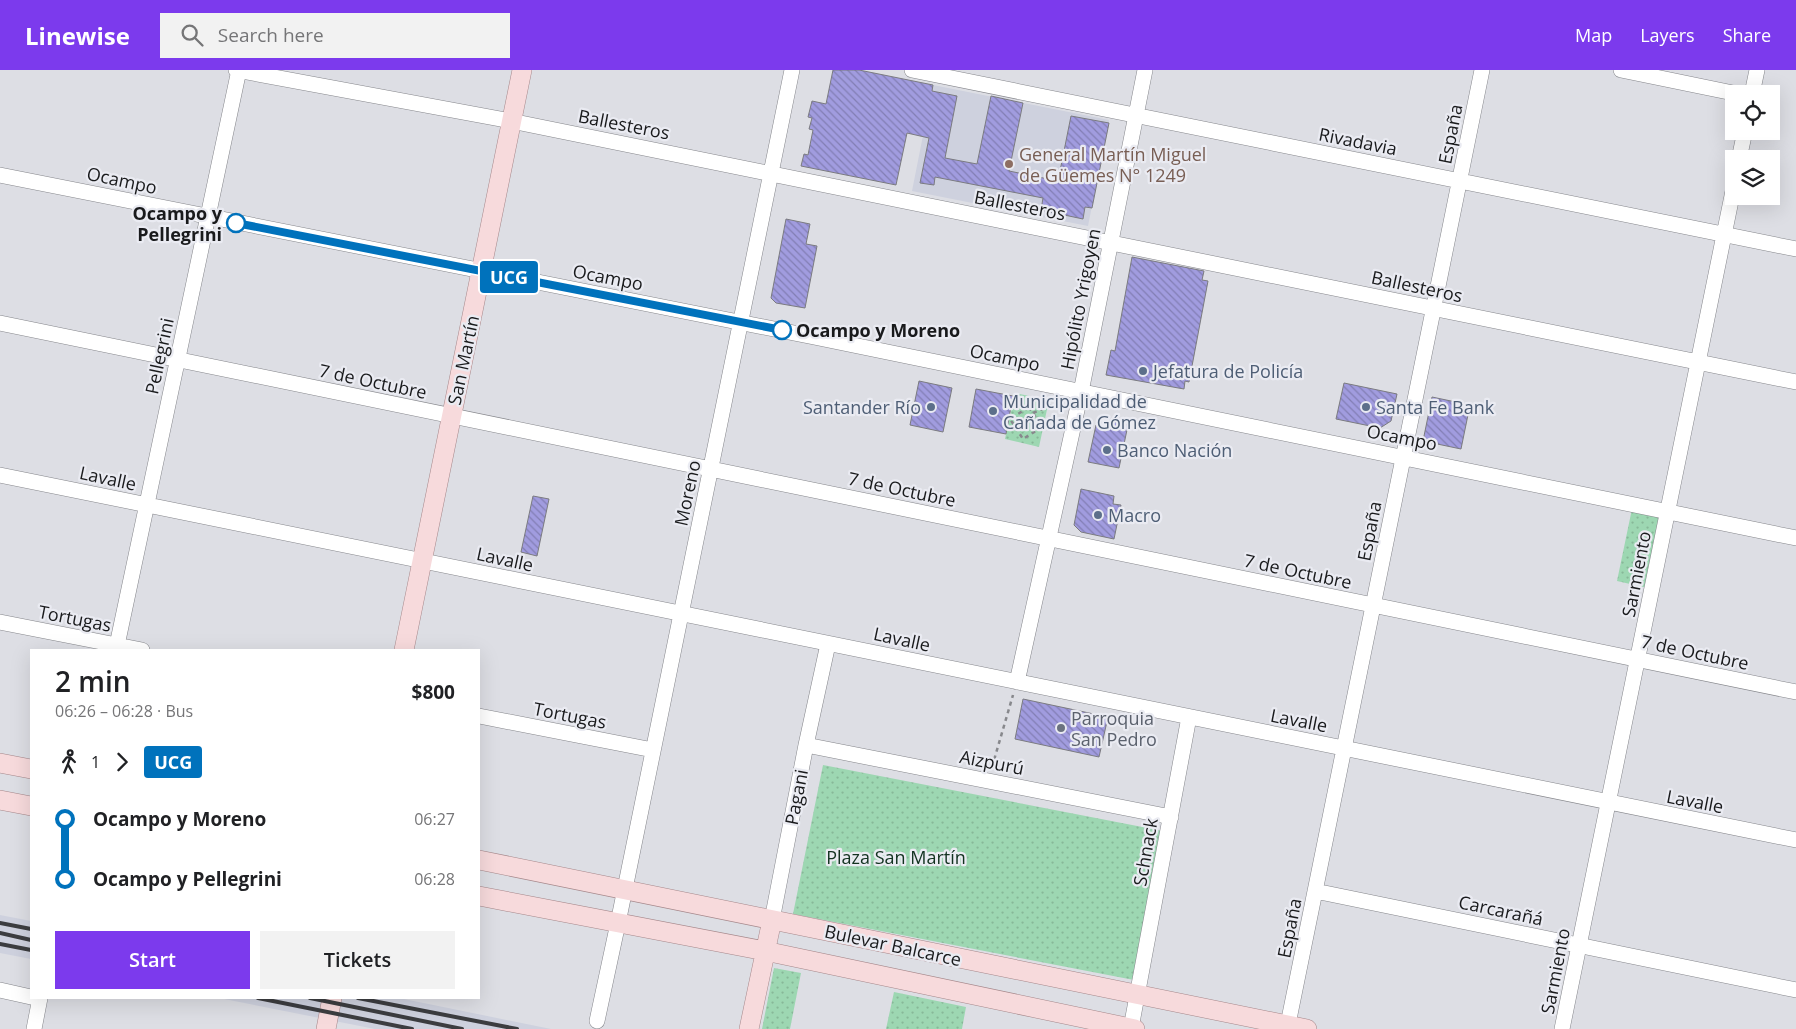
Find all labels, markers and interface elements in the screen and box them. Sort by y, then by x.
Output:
search box [160,13,510,58]
text: Linewise [25,19,130,52]
icon: search [178,21,206,49]
text: Search here [218,22,324,48]
text: Map [1575,23,1612,47]
text: Layers [1640,23,1695,47]
text: Share [1723,23,1771,47]
map controls [1725,85,1780,205]
button: locate [1725,85,1780,140]
street label: España [1432,102,1468,166]
street label: Ballesteros [576,103,672,145]
street label: Rivadavia [1317,122,1399,160]
place label: General Martín Miguel de Güemes N° 1249 [1019,142,1206,187]
button: layers [1725,150,1780,205]
marker: General Martín Miguel de Güemes N° 1249 [1003,158,1015,170]
street label: Ocampo [85,161,159,199]
street label: Ballesteros [972,184,1068,226]
place label: Ocampo y Pellegrini [132,201,223,246]
marker: Ocampo y Pellegrini [226,213,246,233]
street label: Hipólito Yrigoyen [1055,226,1105,372]
street label: Ocampo [571,258,645,296]
line badge: UCG [480,261,538,293]
text: UCG [490,265,528,289]
street label: Ballesteros [1369,265,1465,307]
street label: San Martín [442,313,484,407]
street label: Pellegrini [139,316,179,396]
place label: Ocampo y Moreno [796,318,960,342]
marker: Ocampo y Moreno [772,320,792,340]
street label: Ocampo [968,338,1042,376]
street label: 7 de Octubre [317,358,429,404]
place label: Jefatura de Policía [1151,359,1303,383]
marker: Jefatura de Policía [1137,365,1149,377]
place label: Municipalidad de Cañada de Gómez [1003,389,1156,434]
place label: Santander Río [803,395,921,419]
place label: Santa Fe Bank [1376,395,1495,419]
marker: Santander Río [925,401,937,413]
marker: Santa Fe Bank [1360,401,1372,413]
marker: Municipalidad de Cañada de Gómez [987,405,999,417]
street label: Ocampo [1365,418,1439,456]
place label: Banco Nación [1117,438,1232,462]
marker: Banco Nación [1101,444,1113,456]
street label: Moreno [668,458,706,528]
street label: Lavalle [77,460,139,496]
street label: 7 de Octubre [846,466,958,512]
street label: España [1351,499,1387,563]
place label: Macro [1108,503,1161,527]
marker: Macro [1092,509,1104,521]
street label: Sarmiento [1616,529,1656,619]
street label: Lavalle [474,541,536,577]
street label: 7 de Octubre [1242,548,1354,594]
street label: Tortugas [36,599,114,637]
street label: Lavalle [871,621,933,657]
street label: 7 de Octubre [1639,629,1751,675]
text: 2 min [55,662,131,700]
text: $800 [412,679,455,705]
street label: Tortugas [531,696,609,734]
text: 06:26 – 06:28 · Bus [55,700,193,722]
street label: Lavalle [1268,703,1330,737]
place label: Parroquia San Pedro [1071,706,1157,751]
marker: Parroquia San Pedro [1055,722,1067,734]
street label: Aizpurú [958,744,1026,780]
icon: walk [55,748,83,776]
icon: forward [108,748,136,776]
text: UCG [154,750,192,774]
text: 1 [91,751,100,773]
street label: Pagani [779,767,813,827]
street label: Lavalle [1664,784,1726,818]
text: Ocampo y Moreno [93,806,266,832]
text: 06:27 [414,808,455,830]
street label: Schnack [1127,816,1163,888]
park label: Plaza San Martín [826,845,966,869]
text: Ocampo y Pellegrini [93,866,282,892]
text: 06:28 [414,868,455,890]
street label: Carcarañá [1457,889,1545,931]
street label: España [1271,896,1307,960]
street label: Bulevar Balcarce [822,919,964,971]
street label: Sarmiento [1535,926,1575,1016]
button: Start [55,931,250,989]
button: Tickets [260,931,455,989]

